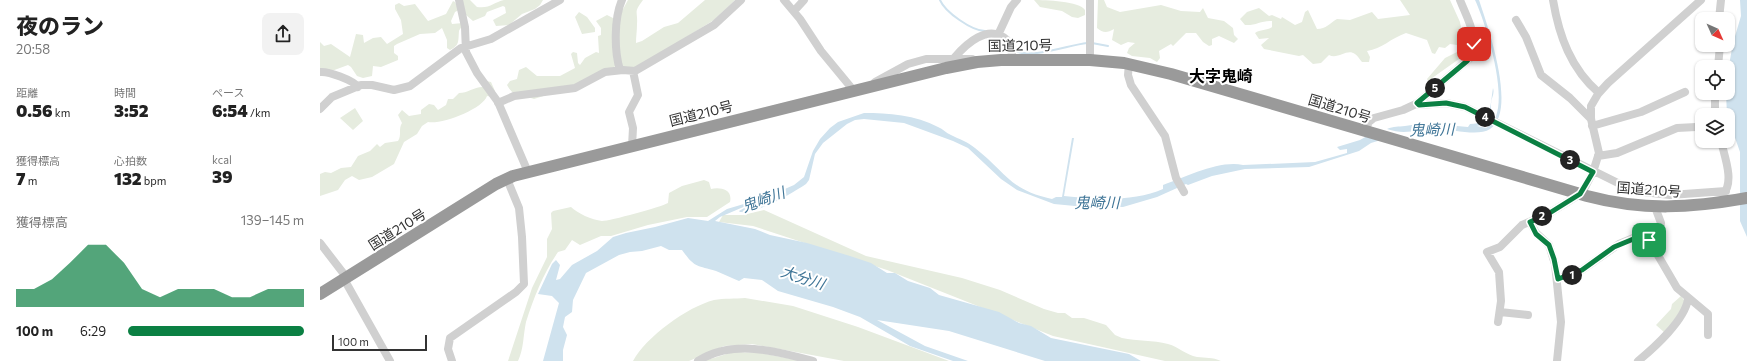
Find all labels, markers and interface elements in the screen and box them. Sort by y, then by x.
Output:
text: 夜のラン [16,12,104,39]
north arrow [1695,12,1735,52]
map controls [1695,12,1735,148]
button: share [262,13,304,55]
pin [1457,27,1491,61]
icon: check [1463,33,1485,55]
street label: 国道210号 [987,36,1053,54]
text: 20:58 [16,41,50,57]
button: locate [1695,60,1735,100]
district label: 大字鬼崎 [1189,66,1253,85]
pin: 5 [1425,78,1445,98]
text: 5 [1432,81,1438,94]
text: 距離 [16,86,38,99]
text: 時間 [114,86,136,99]
text: ペース [212,86,244,99]
street label: 国道210号 [1306,90,1374,126]
street label: 国道210号 [667,97,735,129]
text: 0.56 [16,100,53,121]
text: 3:52 [114,100,149,121]
text: 6:54 [212,100,248,121]
text: km [53,106,70,119]
text: /km [248,106,270,119]
pin: 4 [1475,107,1495,127]
button: layers [1695,108,1735,148]
text: 4 [1482,110,1488,123]
water label: 鬼崎川 [1409,120,1457,138]
pin: 3 [1560,150,1580,170]
text: kcal [212,153,232,166]
text: 3 [1567,153,1573,166]
text: 獲得標高 [16,154,60,167]
text: 心拍数 [114,154,147,167]
text: 39 [212,166,233,187]
text: 7 [16,168,26,189]
text: 132 [114,168,142,189]
text: m [26,174,37,187]
text: bpm [142,174,166,187]
street label: 国道210号 [1616,178,1682,200]
water label: 鬼崎川 [739,182,789,215]
water label: 鬼崎川 [1074,193,1121,211]
street label: 国道210号 [365,205,429,253]
pin: 2 [1532,206,1552,226]
text: 2 [1539,209,1545,222]
text: 139–145 m [241,212,304,228]
text: 獲得標高 [16,214,68,230]
pin [1632,223,1666,257]
icon: arrive [1638,229,1660,251]
water label: 大分川 [779,261,829,293]
pin: 1 [1562,265,1582,285]
text: 1 [1570,268,1574,281]
text: 100 m [16,323,53,339]
text: 6:29 [80,323,106,339]
scale bar [332,333,427,352]
text: 100 m [338,335,369,348]

